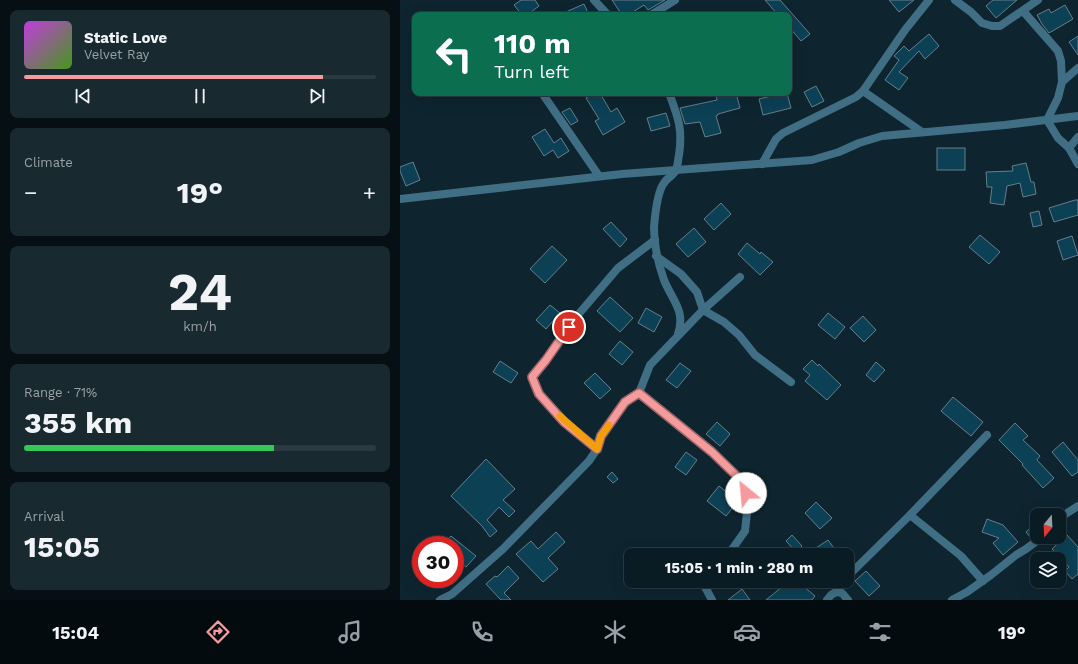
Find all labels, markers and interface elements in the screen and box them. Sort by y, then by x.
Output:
text: 110 m [494,27,571,60]
icon: left [428,28,480,80]
text: Static Love [84,29,167,47]
text: Velvet Ray [84,47,149,62]
text: Turn left [494,61,569,82]
icon: previous [72,85,94,107]
icon: pause [189,85,211,107]
icon: next [306,85,328,107]
text: Climate [24,155,73,170]
text: 19° [177,175,223,210]
text: − [24,180,37,205]
text: + [363,180,376,205]
text: 24 [168,262,232,323]
pin [552,310,586,344]
icon: arrive [558,316,580,338]
text: km/h [183,319,217,334]
text: Range · 71% [24,385,97,400]
text: 355 km [24,405,132,440]
position arrow [725,472,767,514]
north arrow [1030,508,1066,544]
map controls [1030,508,1066,588]
text: Arrival [24,509,65,524]
text: 15:05 [24,529,100,564]
speed limit sign: 30 [412,536,464,588]
button: layers [1030,552,1066,588]
text: 15:05 · 1 min · 280 m [665,559,813,577]
icon: directions [204,618,232,646]
icon: music [336,618,364,646]
icon: phone [468,618,496,646]
icon: climate [601,618,629,646]
icon: car [733,618,761,646]
icon: filters [866,618,894,646]
text: 15:04 [52,622,99,643]
text: 19° [998,622,1026,643]

